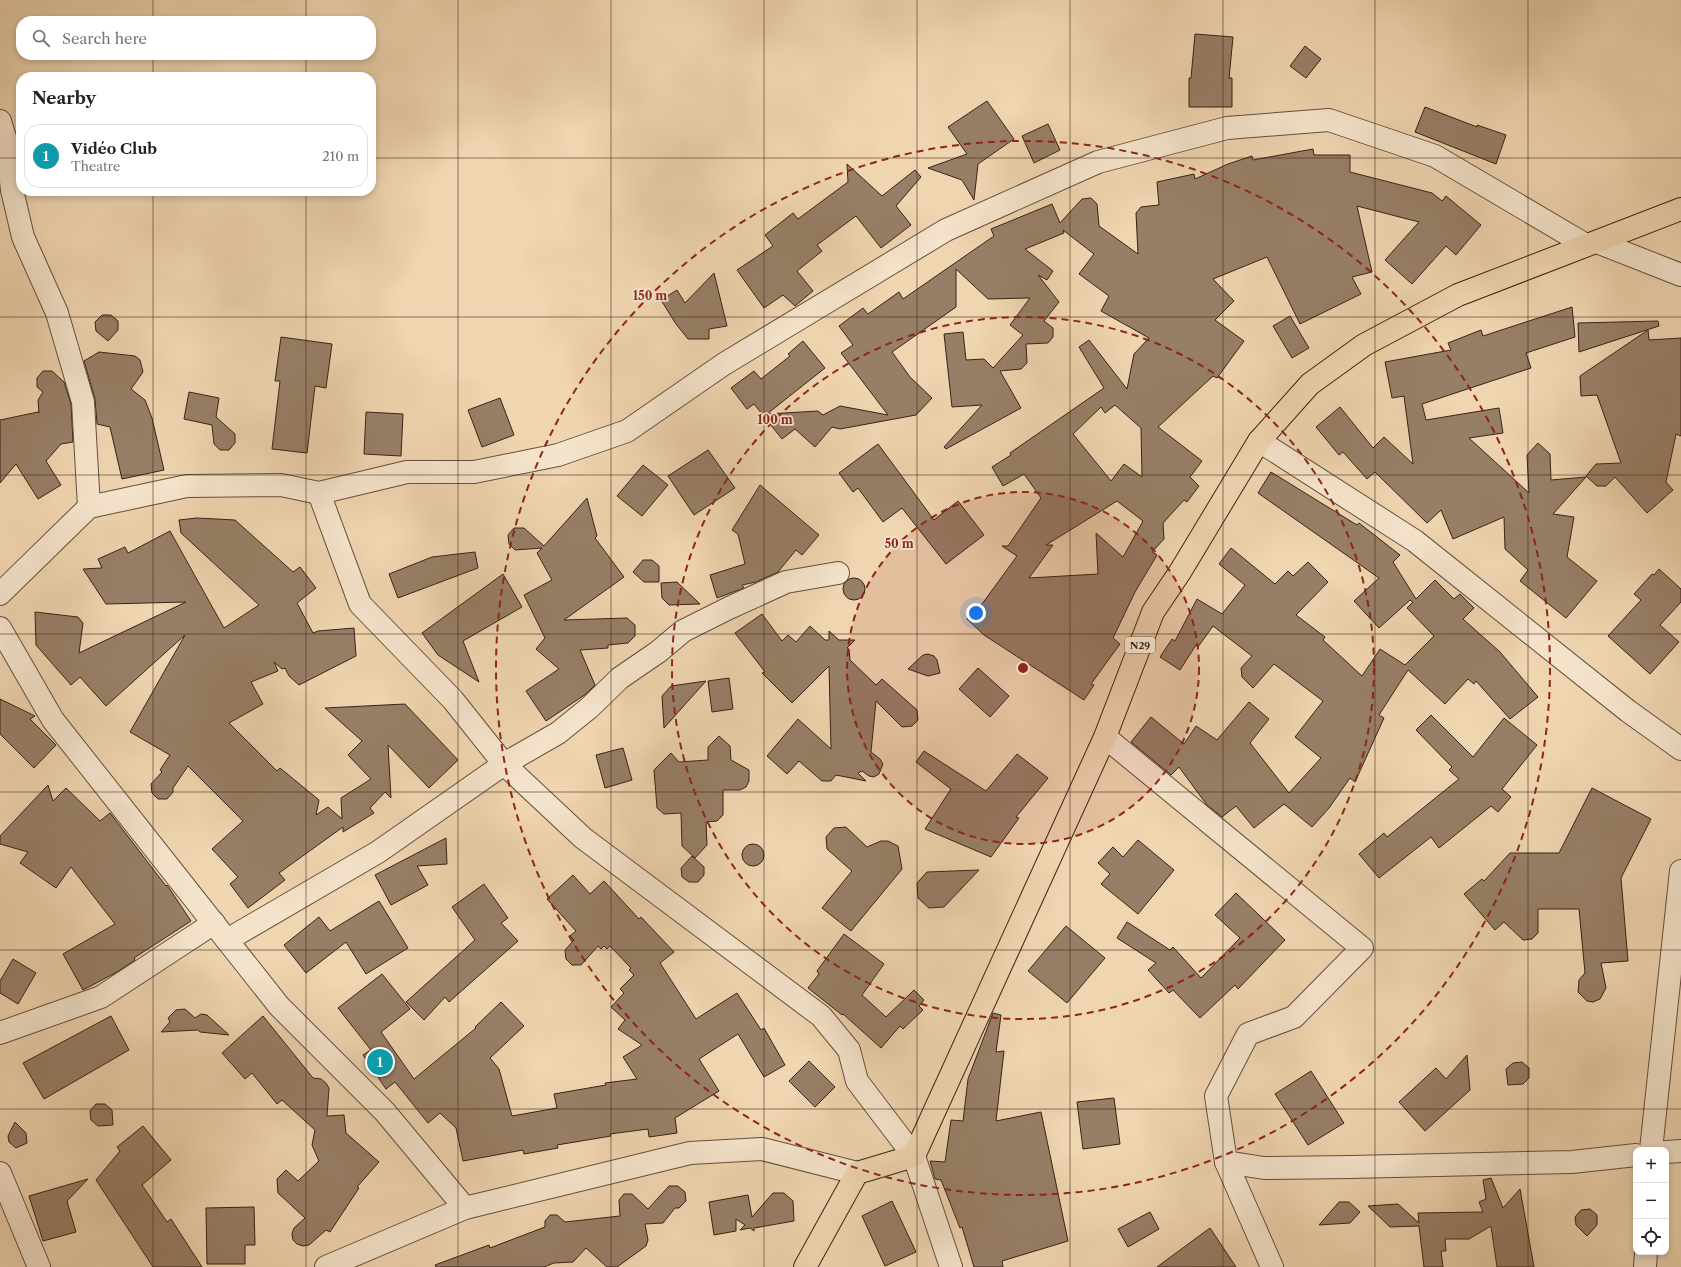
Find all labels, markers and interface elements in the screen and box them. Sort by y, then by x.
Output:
search box [16,16,376,60]
icon: search [30,27,52,49]
text: Search here [62,29,147,48]
text: Nearby [32,88,96,108]
text: Vidéo Club [71,139,157,158]
text: 1 [43,148,49,164]
text: 210 m [322,148,359,164]
text: Theatre [71,158,120,174]
text: 150 m [633,288,667,303]
text: 100 m [757,412,793,427]
text: 50 m [884,536,914,551]
your location [966,603,986,623]
road number: N29 [1125,637,1155,653]
centre of rings [1016,661,1030,675]
pin: 1 [367,1047,393,1077]
map controls [1633,1147,1669,1255]
button: + [1633,1147,1669,1183]
button: − [1633,1183,1669,1219]
button: locate [1633,1219,1669,1255]

